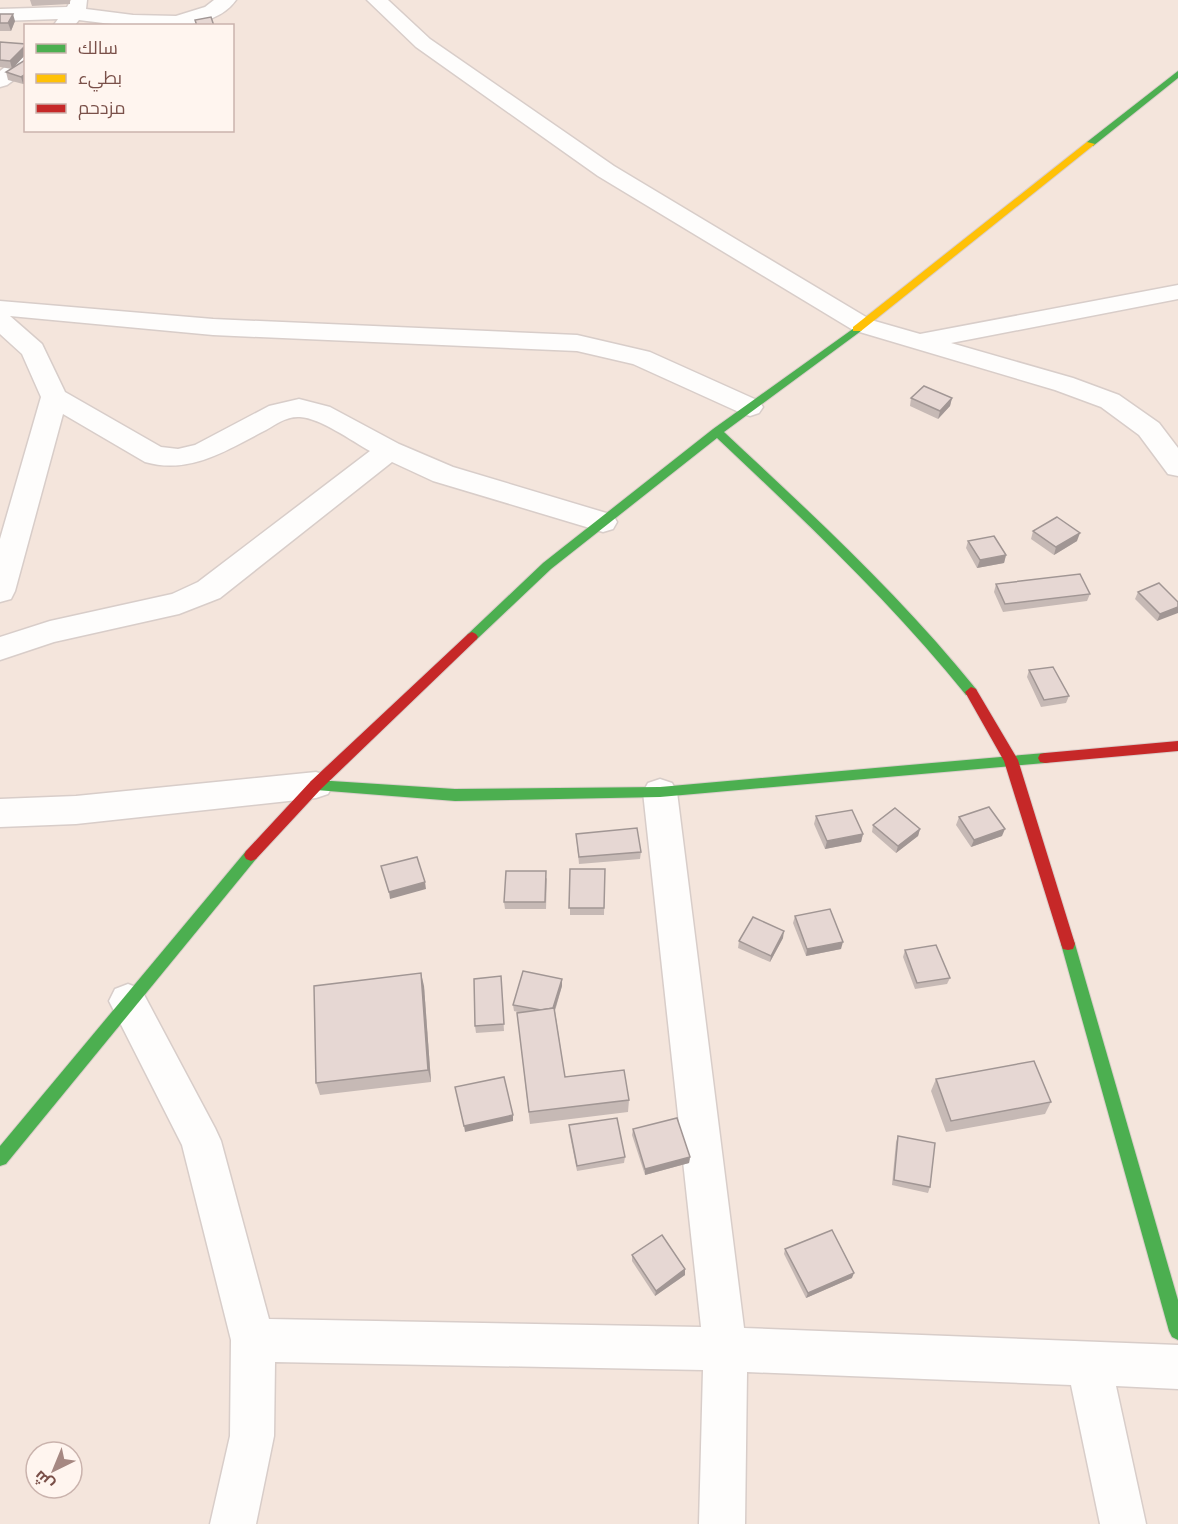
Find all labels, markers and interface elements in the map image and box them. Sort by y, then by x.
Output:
legend [24,24,234,132]
text: سالك [78,37,118,57]
text: بطيء [78,67,122,92]
text: مزدحم [78,97,126,120]
north arrow [24,1440,84,1500]
text: ش [30,1467,58,1495]

